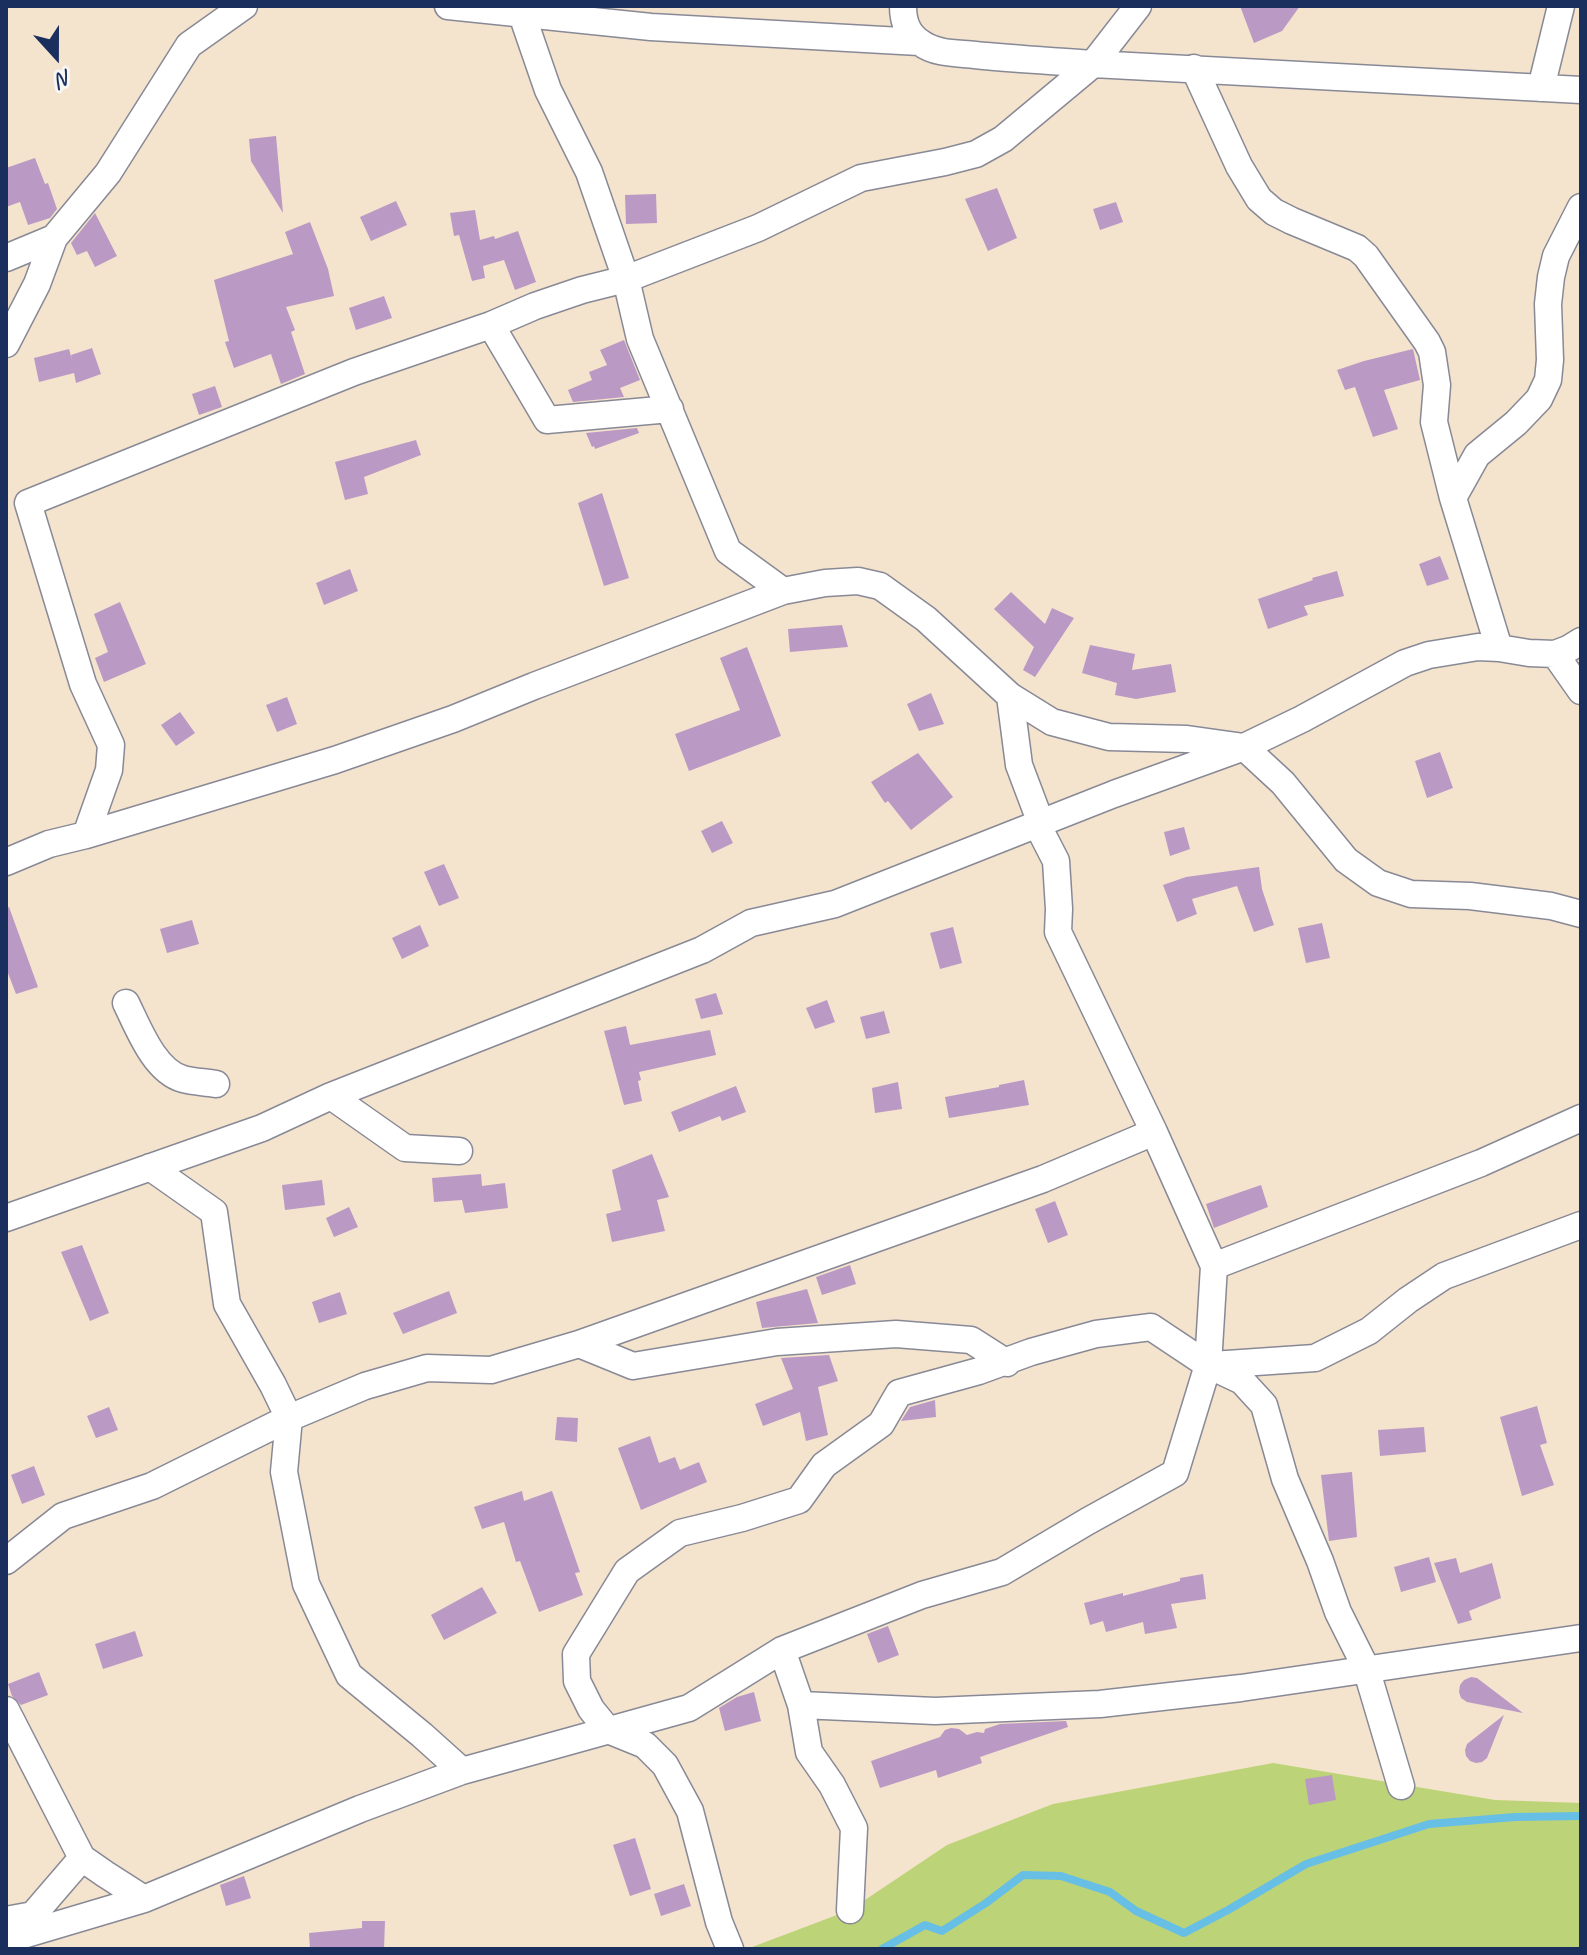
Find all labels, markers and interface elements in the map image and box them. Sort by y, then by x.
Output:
north arrow [16,16,96,96]
text: N [53,63,76,94]

